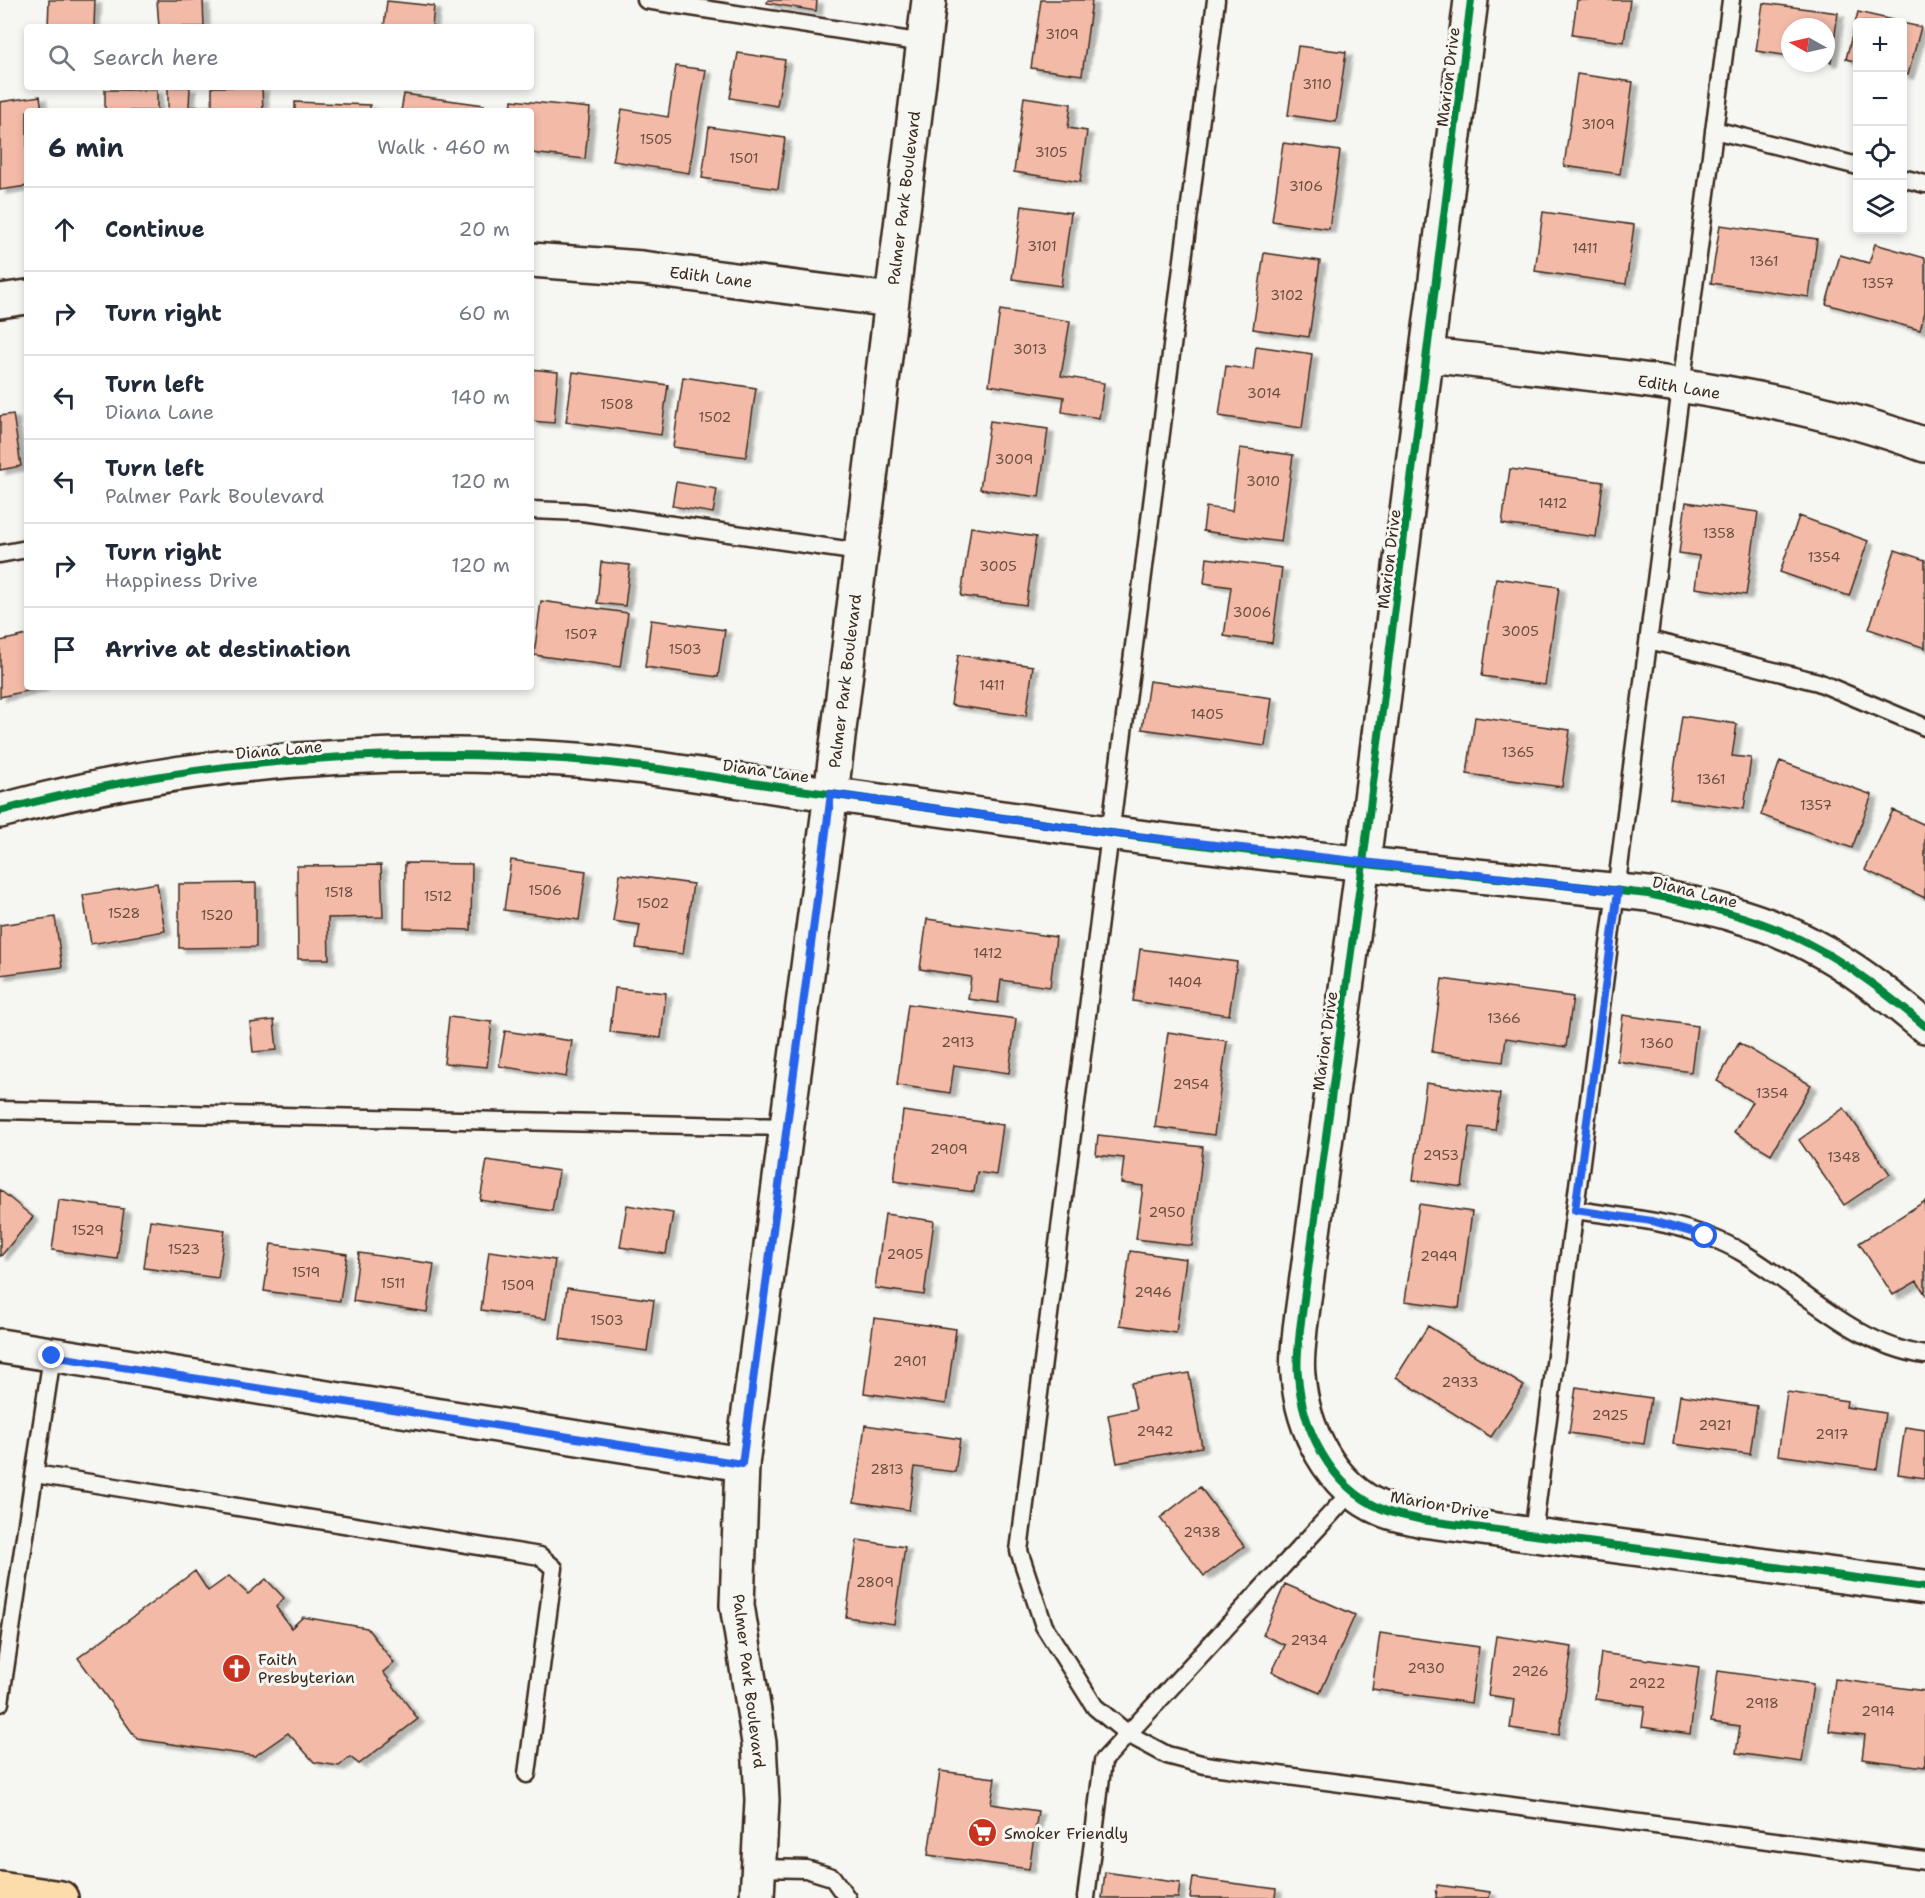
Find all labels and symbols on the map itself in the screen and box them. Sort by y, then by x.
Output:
north arrow [1781,18,1835,72]
house number: 3109 [1045,25,1079,43]
street label: Marion Drive [1431,26,1465,128]
house number: 3110 [1302,75,1332,93]
street label: Palmer Park Boulevard [883,110,925,286]
house number: 3109 [1581,115,1615,133]
house number: 1505 [640,130,672,148]
house number: 3105 [1035,143,1067,161]
house number: 1501 [729,149,759,167]
house number: 3106 [1289,177,1323,195]
house number: 3101 [1027,237,1057,255]
house number: 1411 [1572,239,1598,257]
house number: 1361 [1749,252,1779,270]
street label: Edith Lane [668,261,754,293]
house number: 1357 [1862,274,1894,292]
house number: 3102 [1270,286,1304,304]
house number: 3013 [1013,340,1047,358]
street label: Edith Lane [1636,370,1722,404]
house number: 3014 [1247,384,1281,402]
house number: 1508 [600,395,634,413]
house number: 1502 [699,408,731,426]
house number: 3009 [995,450,1033,468]
house number: 3010 [1246,472,1280,490]
house number: 1412 [1538,494,1568,512]
street label: Marion Drive [1372,508,1406,610]
house number: 1358 [1703,524,1735,542]
house number: 1354 [1808,548,1840,566]
house number: 3005 [979,557,1017,575]
street label: Palmer Park Boulevard [824,593,866,769]
house number: 3006 [1233,603,1271,621]
house number: 3005 [1501,622,1539,640]
house number: 1507 [565,625,597,643]
house number: 1503 [669,640,701,658]
house number: 1411 [979,676,1005,694]
house number: 1405 [1190,705,1224,723]
street label: Diana Lane [235,736,323,764]
house number: 1365 [1502,743,1534,761]
street label: Diana Lane [721,755,811,787]
house number: 1361 [1696,770,1726,788]
house number: 1357 [1800,796,1832,814]
street label: Diana Lane [1650,871,1740,913]
house number: 1506 [528,881,562,899]
house number: 1518 [324,883,354,901]
house number: 1512 [424,887,452,905]
house number: 1502 [637,894,669,912]
house number: 1528 [108,904,140,922]
house number: 1520 [201,906,233,924]
house number: 1412 [973,944,1003,962]
house number: 1404 [1168,973,1202,991]
street label: Marion Drive [1308,990,1342,1092]
house number: 1366 [1487,1009,1521,1027]
house number: 2913 [941,1033,975,1051]
house number: 1360 [1640,1034,1674,1052]
house number: 2954 [1173,1075,1210,1093]
house number: 1354 [1756,1084,1788,1102]
house number: 2909 [930,1140,968,1158]
house number: 2953 [1423,1146,1459,1164]
house number: 1348 [1827,1148,1861,1166]
house number: 2950 [1149,1203,1185,1221]
house number: 1529 [72,1221,104,1239]
route start [1691,1222,1717,1248]
house number: 1523 [168,1240,200,1258]
house number: 2905 [887,1245,923,1263]
house number: 2949 [1420,1247,1458,1265]
house number: 1519 [292,1263,320,1281]
house number: 1511 [381,1274,405,1292]
house number: 1509 [501,1276,535,1294]
house number: 2946 [1134,1283,1172,1301]
house number: 1503 [591,1311,623,1329]
route end [38,1342,64,1368]
house number: 2901 [893,1352,927,1370]
house number: 2933 [1442,1373,1478,1391]
house number: 2925 [1592,1406,1628,1424]
house number: 2921 [1698,1416,1732,1434]
house number: 2942 [1137,1422,1173,1440]
house number: 2917 [1815,1425,1849,1443]
house number: 2813 [870,1460,904,1478]
street label: Marion Drive [1389,1486,1491,1524]
house number: 2938 [1183,1523,1221,1541]
house number: 2809 [856,1573,894,1591]
street label: Palmer Park Boulevard [728,1593,770,1769]
house number: 2934 [1290,1631,1328,1649]
place label: Faith Presbyterian [258,1649,355,1688]
church icon: Faith Presbyterian [221,1652,253,1684]
house number: 2930 [1407,1659,1445,1677]
house number: 2926 [1511,1662,1549,1680]
house number: 2922 [1628,1674,1666,1692]
house number: 2918 [1745,1694,1779,1712]
house number: 2914 [1861,1702,1895,1720]
supermarket icon: Smoker Friendly [967,1817,999,1849]
place label: Smoker Friendly [1004,1823,1128,1844]

